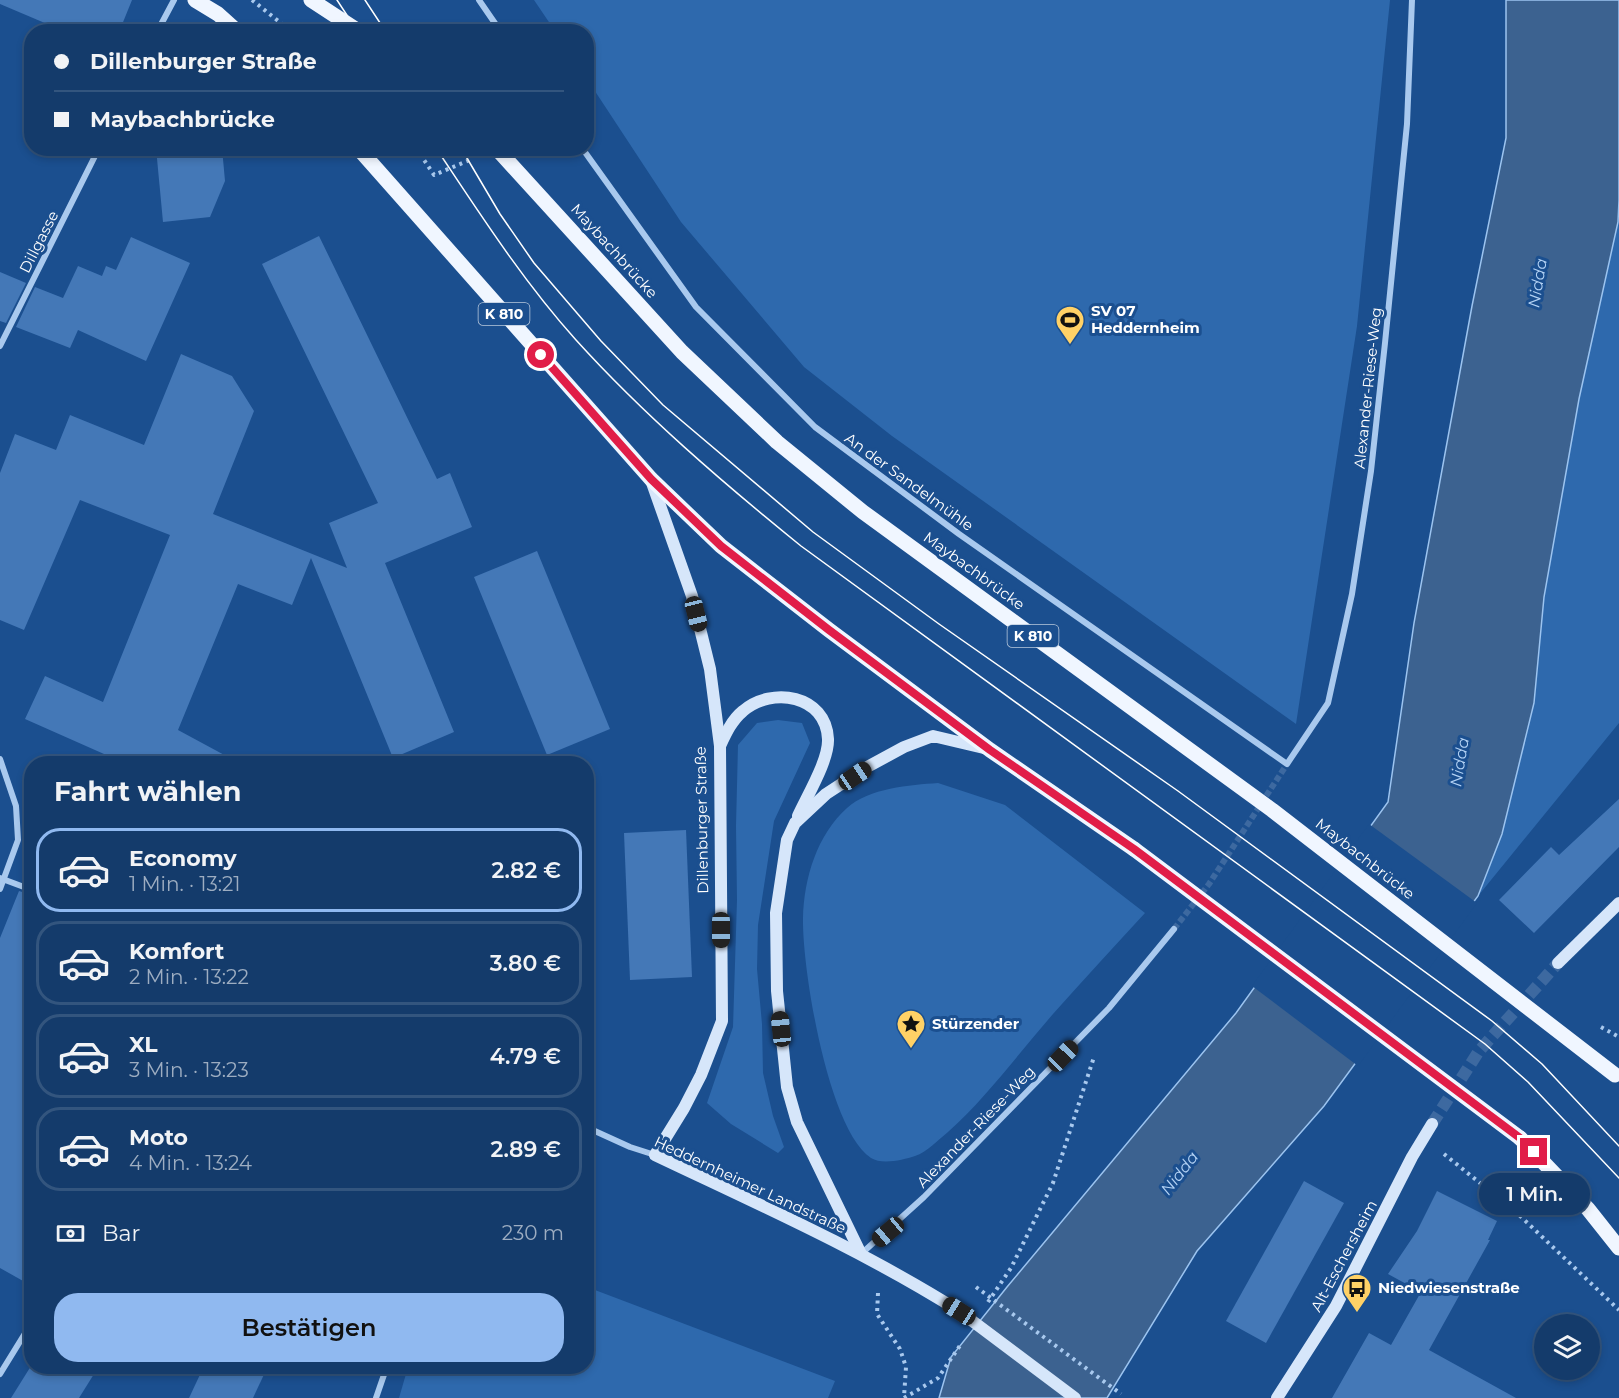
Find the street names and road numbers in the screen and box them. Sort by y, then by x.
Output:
street label: Maybachbrücke [567,199,662,302]
street label: Dillgasse [15,207,62,276]
road number: K 810 [478,303,530,325]
street label: Alexander-Riese-Weg [1350,306,1385,470]
street label: An der Sandelmühle [841,428,977,535]
street label: Maybachbrücke [920,527,1029,614]
road number: K 810 [1008,625,1058,647]
street label: Dillenburger Straße [691,746,712,894]
street label: Maybachbrücke [1312,814,1419,903]
street label: Alexander-Riese-Weg [912,1062,1039,1192]
street label: Heddernheimer Landstraße [651,1132,849,1237]
street label: Alt-Eschersheim [1306,1197,1381,1315]

